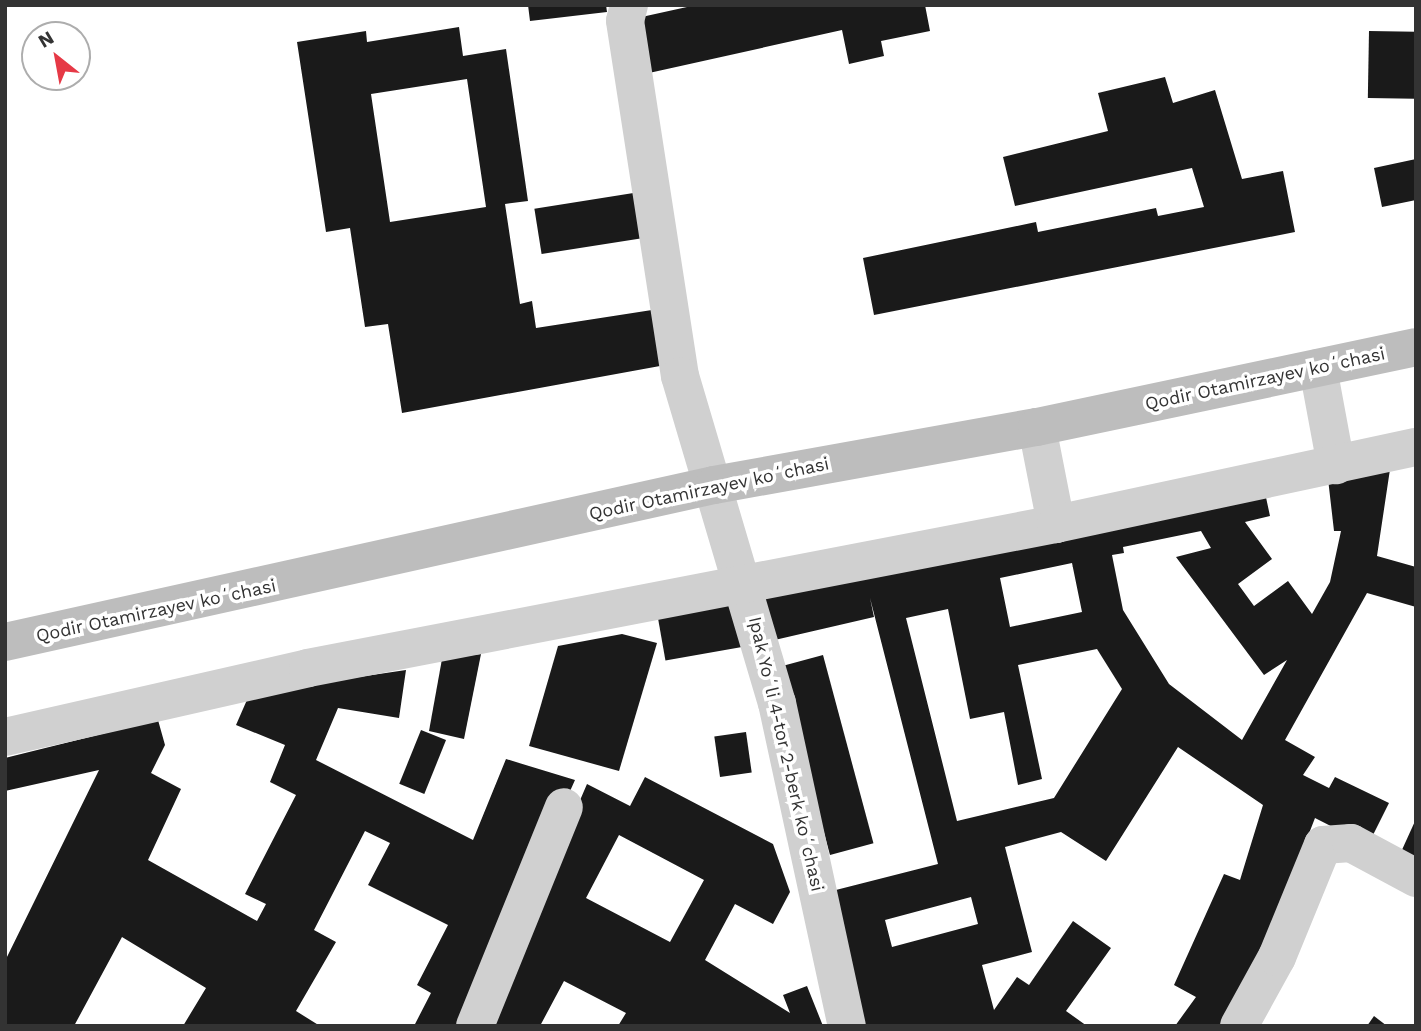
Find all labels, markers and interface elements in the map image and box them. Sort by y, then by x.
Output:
north arrow [21,21,91,91]
text: N [34,26,58,53]
street label: Qodir Otamirzayev koʻchasi [1143,343,1387,415]
street label: Qodir Otamirzayev koʻchasi [587,453,831,525]
street label: Qodir Otamirzayev koʻchasi [34,575,278,647]
street label: Ipak Yoʻli 4-tor 2-berk koʻchasi [744,613,828,895]

